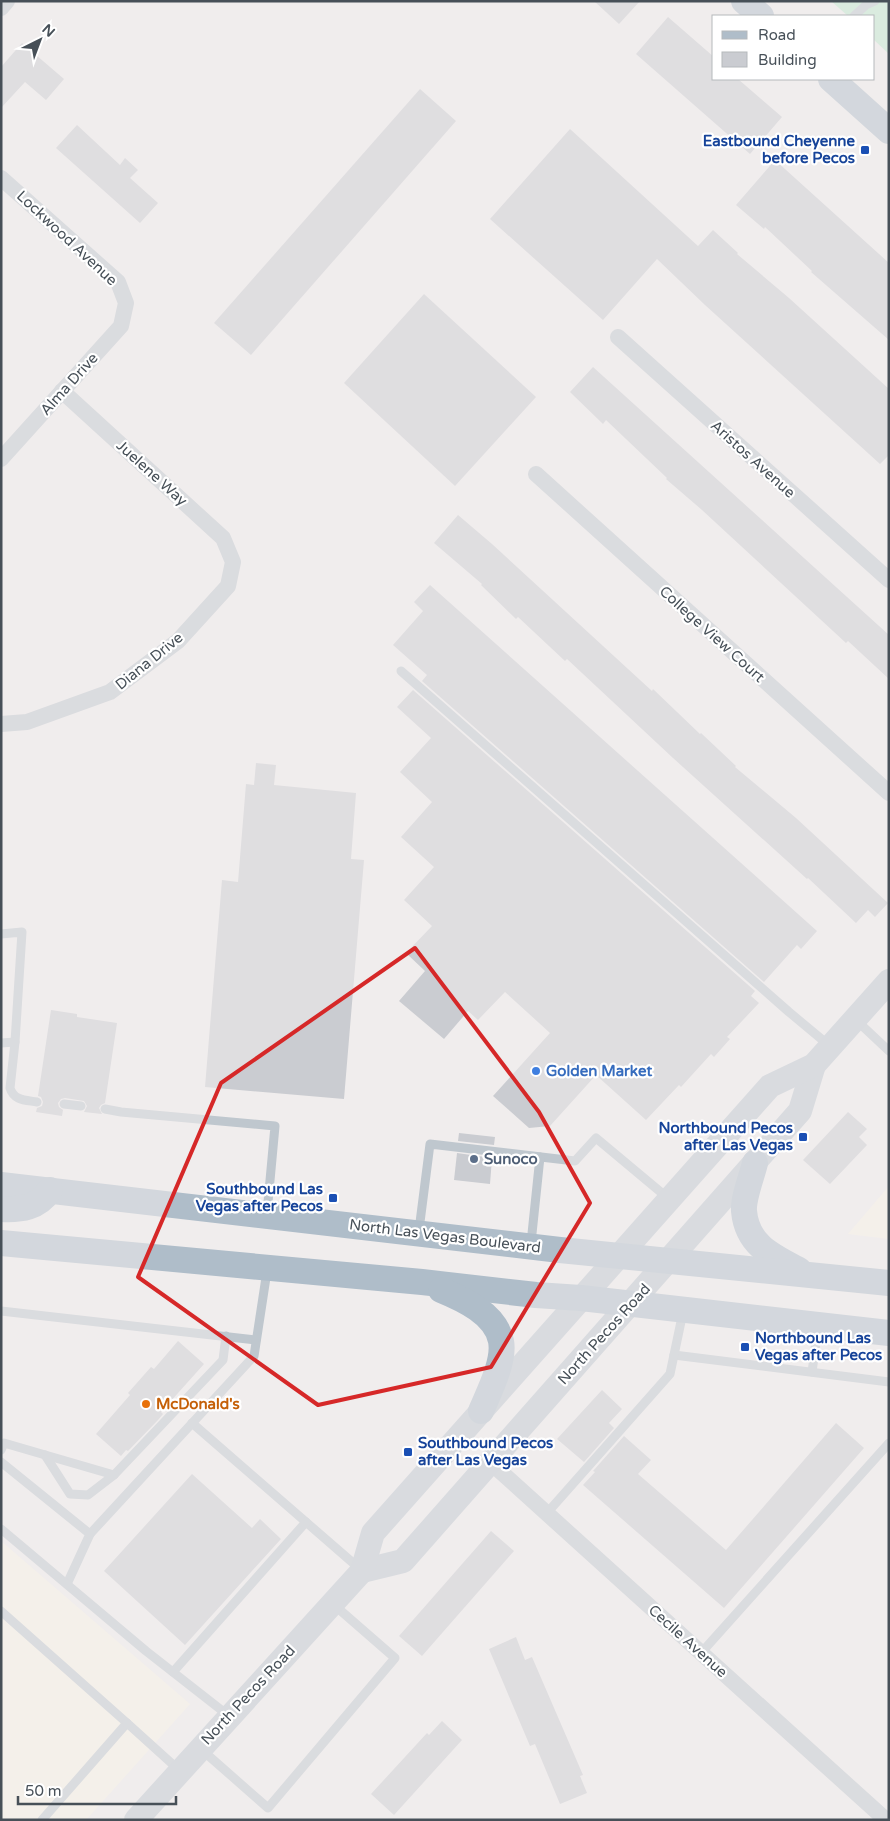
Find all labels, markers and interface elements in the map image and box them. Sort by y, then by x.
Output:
north arrow [15,15,65,65]
legend [712,15,875,80]
text: N [38,21,58,41]
text: Road [758,26,796,44]
text: Building [758,51,817,69]
place label: Eastbound Cheyenne before Pecos [703,132,855,167]
marker: Eastbound Cheyenne before Pecos [859,144,871,156]
street label: Lockwood Avenue [13,187,121,289]
street label: Alma Drive [36,349,102,419]
street label: Aristos Avenue [707,416,799,502]
street label: Juelene Way [113,436,191,510]
street label: College View Court [656,582,768,686]
street label: Diana Drive [112,628,186,694]
place label: Golden Market [546,1062,652,1080]
marker: Golden Market [530,1065,542,1077]
place label: Northbound Pecos after Las Vegas [659,1119,793,1155]
marker: Northbound Pecos after Las Vegas [797,1131,809,1143]
place label: Sunoco [484,1150,538,1168]
marker: Sunoco [468,1153,480,1165]
place label: Southbound Las Vegas after Pecos [196,1180,323,1216]
marker: Southbound Las Vegas after Pecos [327,1192,339,1204]
street label: North Las Vegas Boulevard [348,1215,542,1257]
street label: North Pecos Road [554,1280,654,1388]
place label: Northbound Las Vegas after Pecos [755,1329,882,1365]
marker: Northbound Las Vegas after Pecos [739,1341,751,1353]
place label: McDonald's [156,1395,240,1413]
marker: McDonald's [140,1398,152,1410]
place label: Southbound Pecos after Las Vegas [418,1434,553,1470]
marker: Southbound Pecos after Las Vegas [402,1446,414,1458]
street label: Cecile Avenue [645,1601,731,1681]
street label: North Pecos Road [197,1641,299,1749]
scale bar [18,1774,175,1806]
text: 50 m [25,1782,62,1800]

